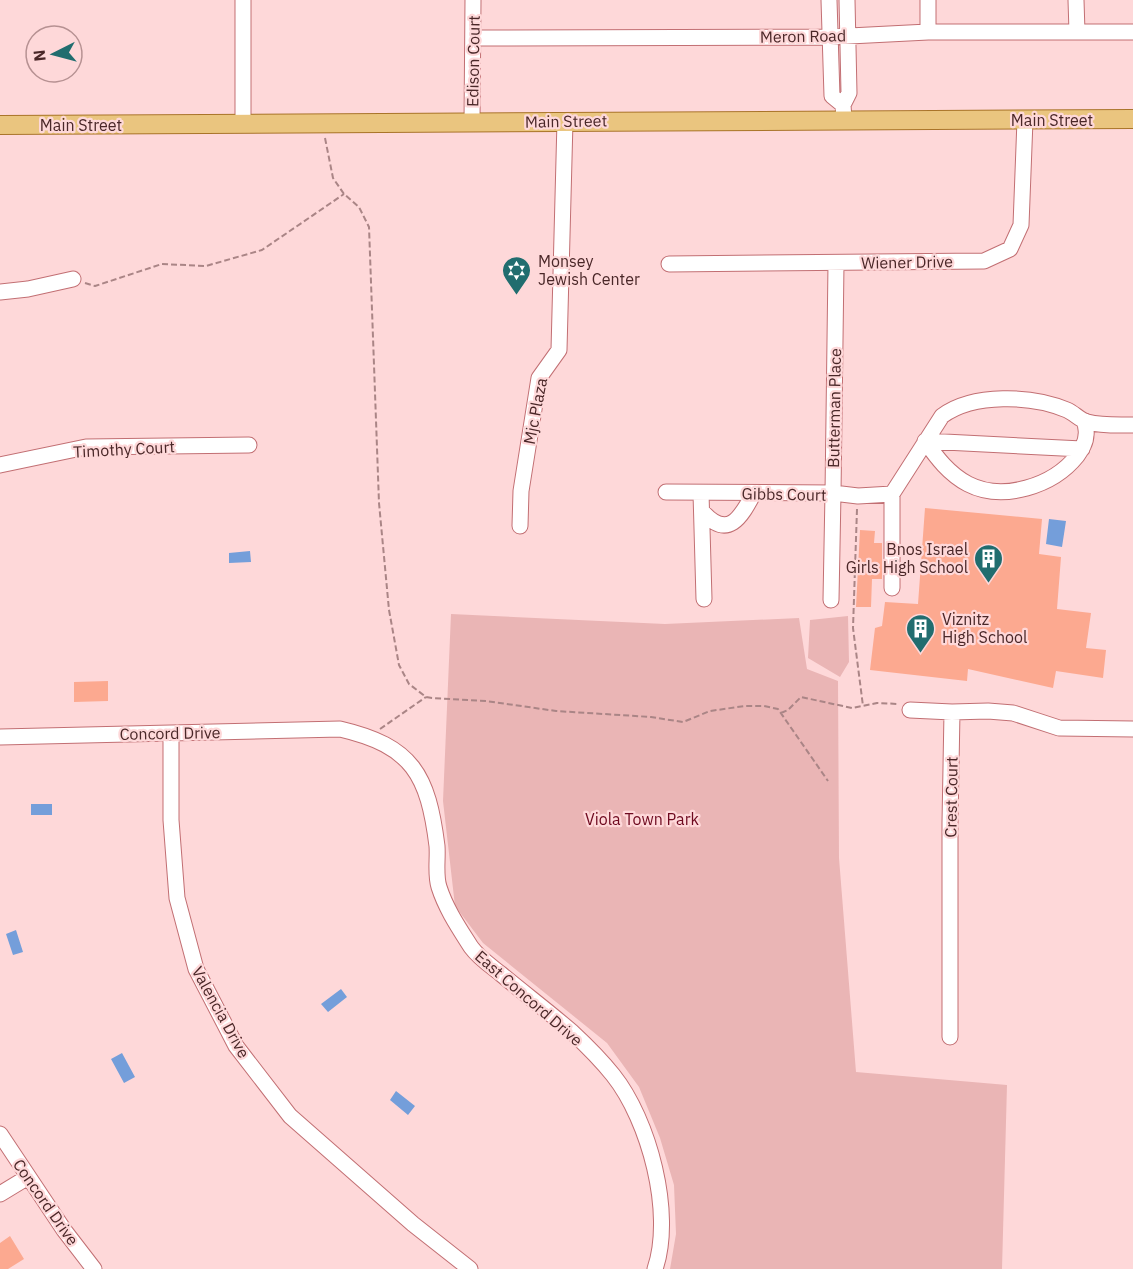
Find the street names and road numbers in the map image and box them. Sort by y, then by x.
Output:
street label: Edison Court [462,15,484,107]
street label: Meron Road [760,25,846,47]
street label: Main Street [525,110,607,132]
street label: Main Street [1011,110,1093,130]
street label: Main Street [40,115,122,135]
street label: Wiener Drive [861,251,953,273]
street label: Butterman Place [823,348,845,468]
street label: Mjc Plaza [519,376,551,446]
street label: Timothy Court [73,436,175,462]
street label: Gibbs Court [741,483,827,505]
street label: Concord Drive [119,722,221,744]
street label: Crest Court [940,756,962,838]
street label: East Concord Drive [471,946,587,1050]
street label: Valencia Drive [188,963,254,1061]
street label: Concord Drive [9,1155,83,1249]

